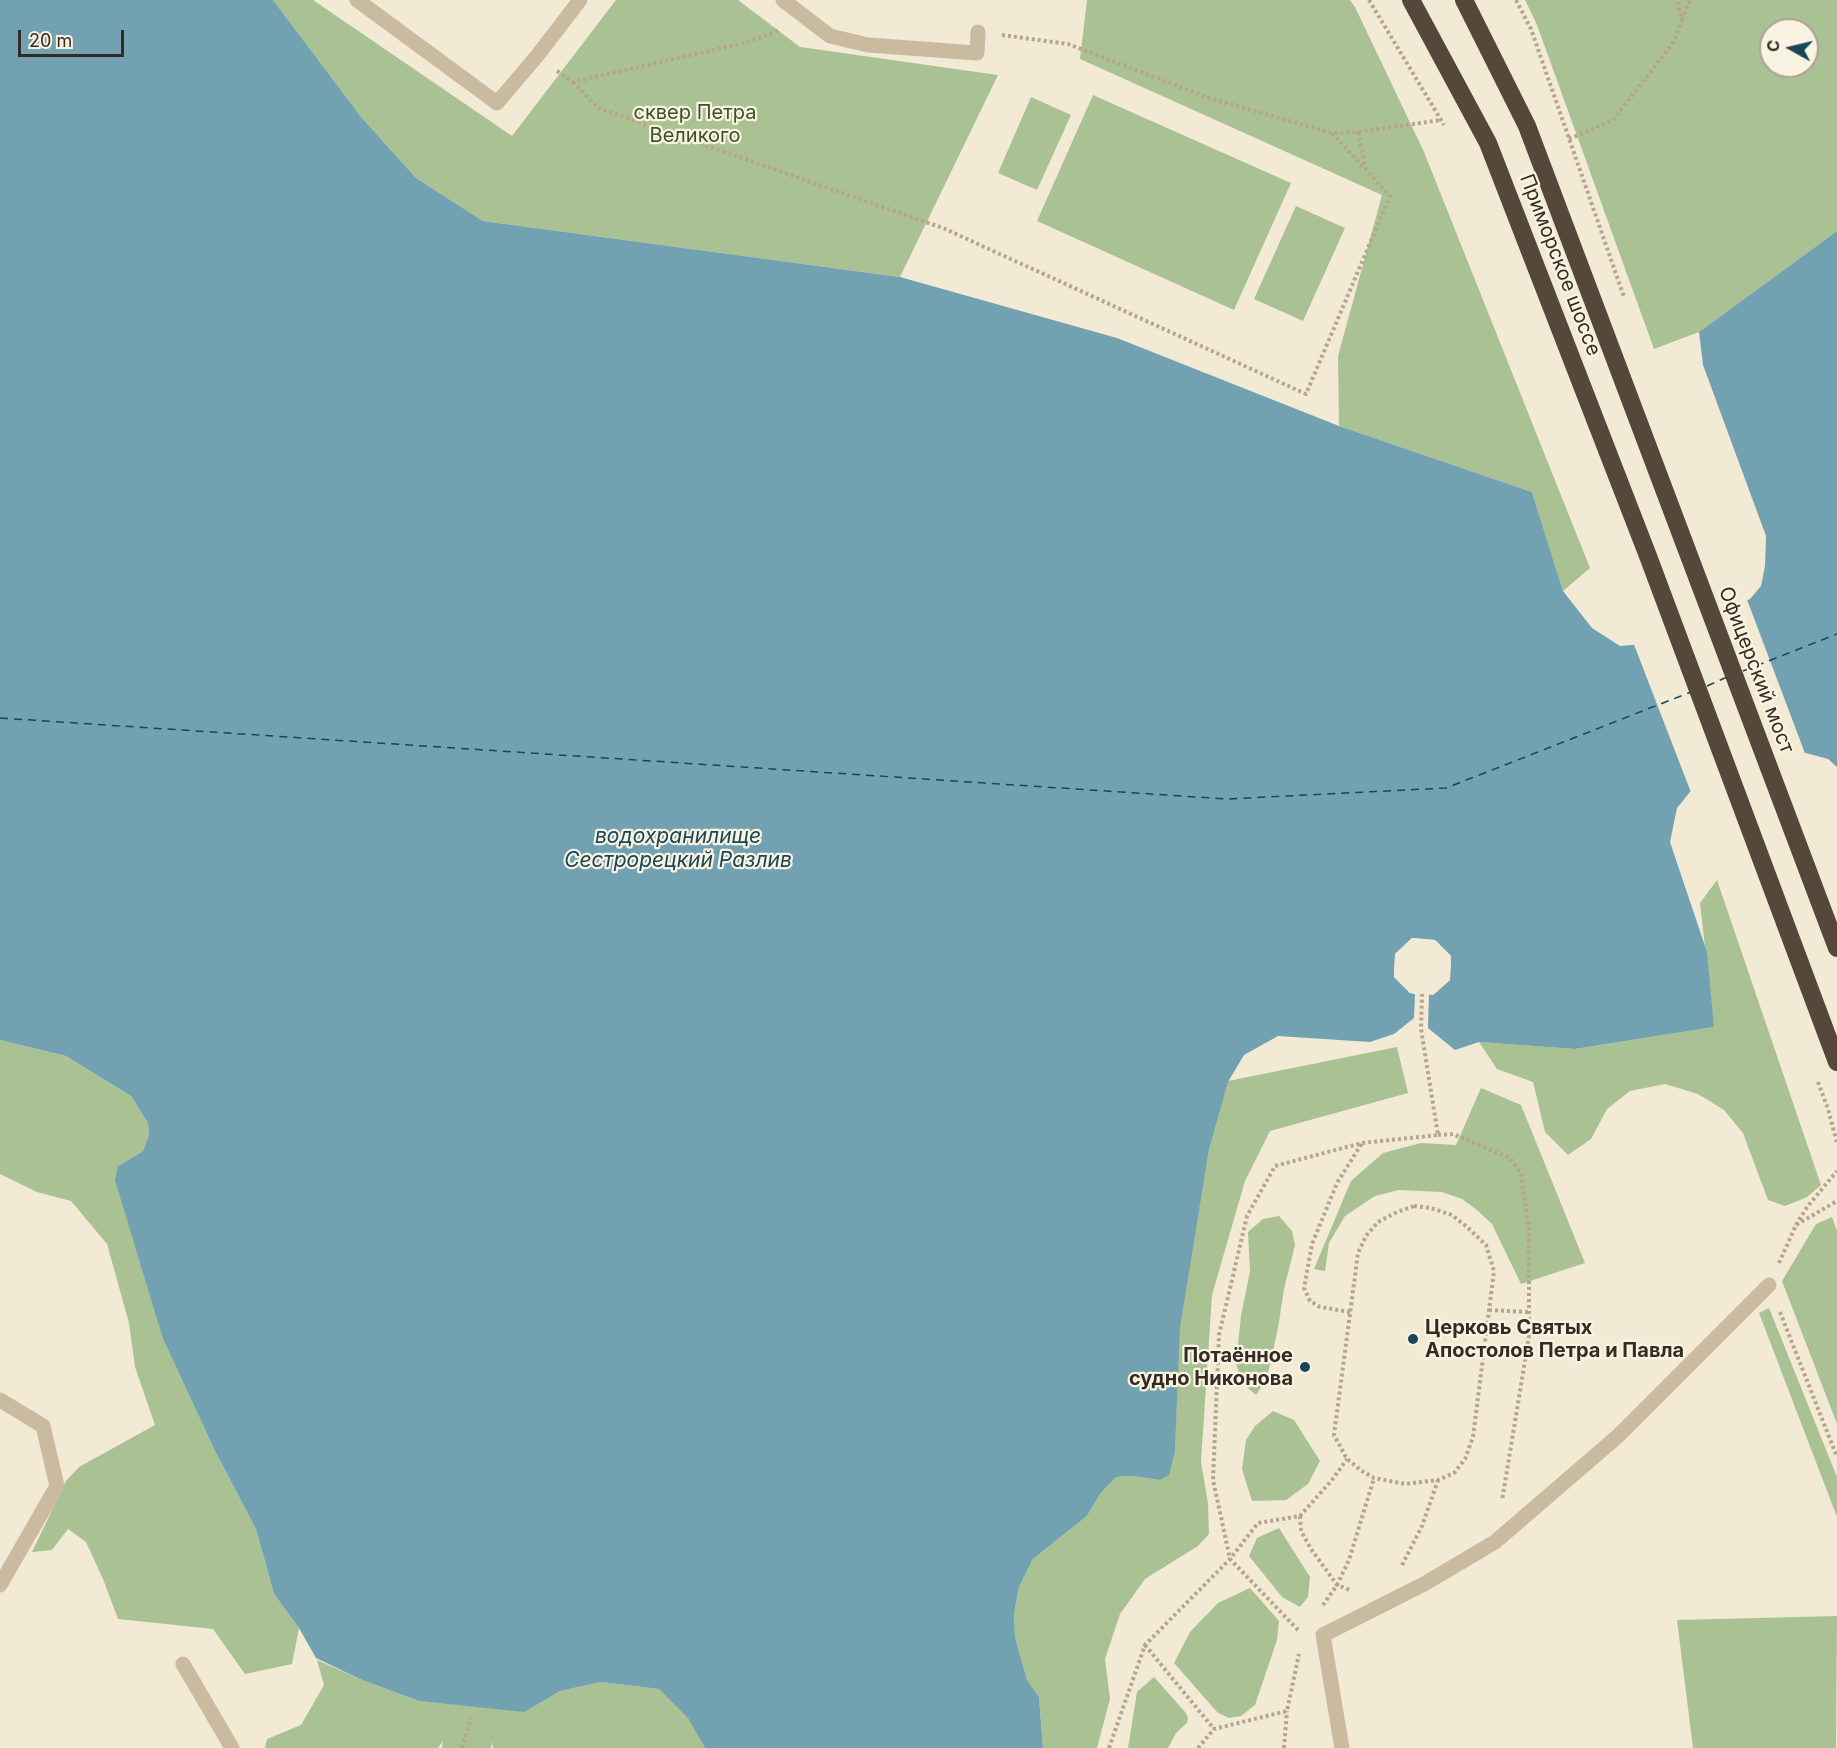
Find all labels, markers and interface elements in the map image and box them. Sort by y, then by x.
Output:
scale bar [21,18,128,56]
north arrow [1759,18,1819,78]
text: 20 m [29,30,72,51]
text: С [1762,39,1784,53]
park label: сквер Петра Великого [634,101,756,148]
street label: Приморское шоссе [1514,171,1606,359]
street label: Офицерский мост [1713,583,1799,757]
water label: водохранилище Сестрорецкий Разлив [564,824,792,874]
place label: Церковь Святых Апостолов Петра и Павла [1425,1316,1684,1363]
marker: Церковь Святых Апостолов Петра и Павла [1406,1332,1420,1346]
place label: Потаённое судно Никонова [1129,1344,1293,1391]
marker: Потаённое судно Никонова [1298,1360,1312,1374]

